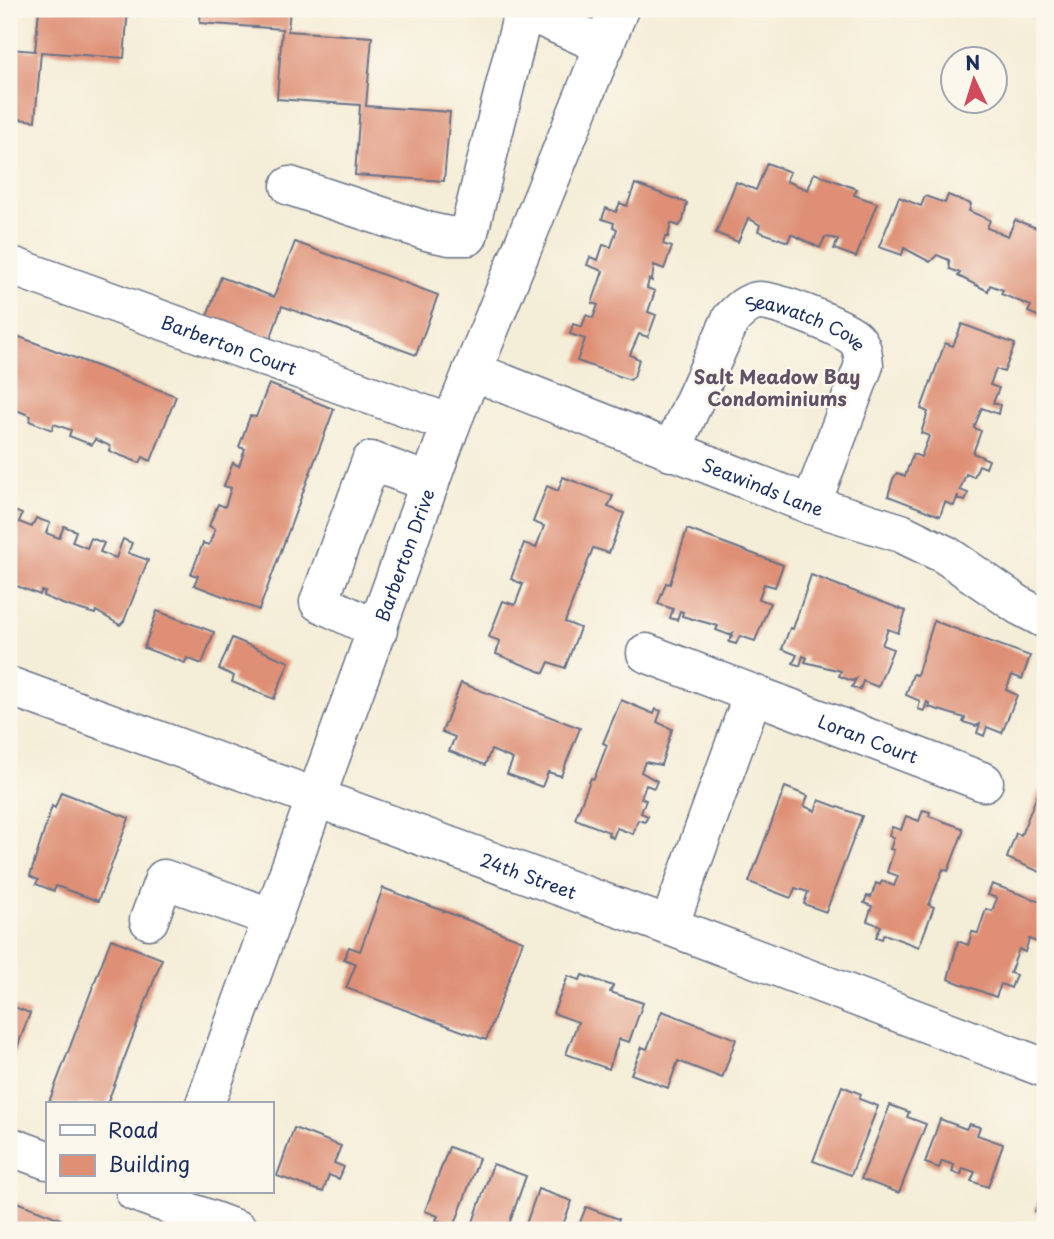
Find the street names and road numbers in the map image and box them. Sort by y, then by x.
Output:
street label: Seawatch Cove [740,287,874,355]
street label: Barberton Court [158,307,301,381]
street label: Seawinds Lane [698,450,827,522]
street label: Barberton Drive [367,485,440,625]
street label: Loran Court [814,707,922,769]
street label: 24th Street [477,845,580,905]

